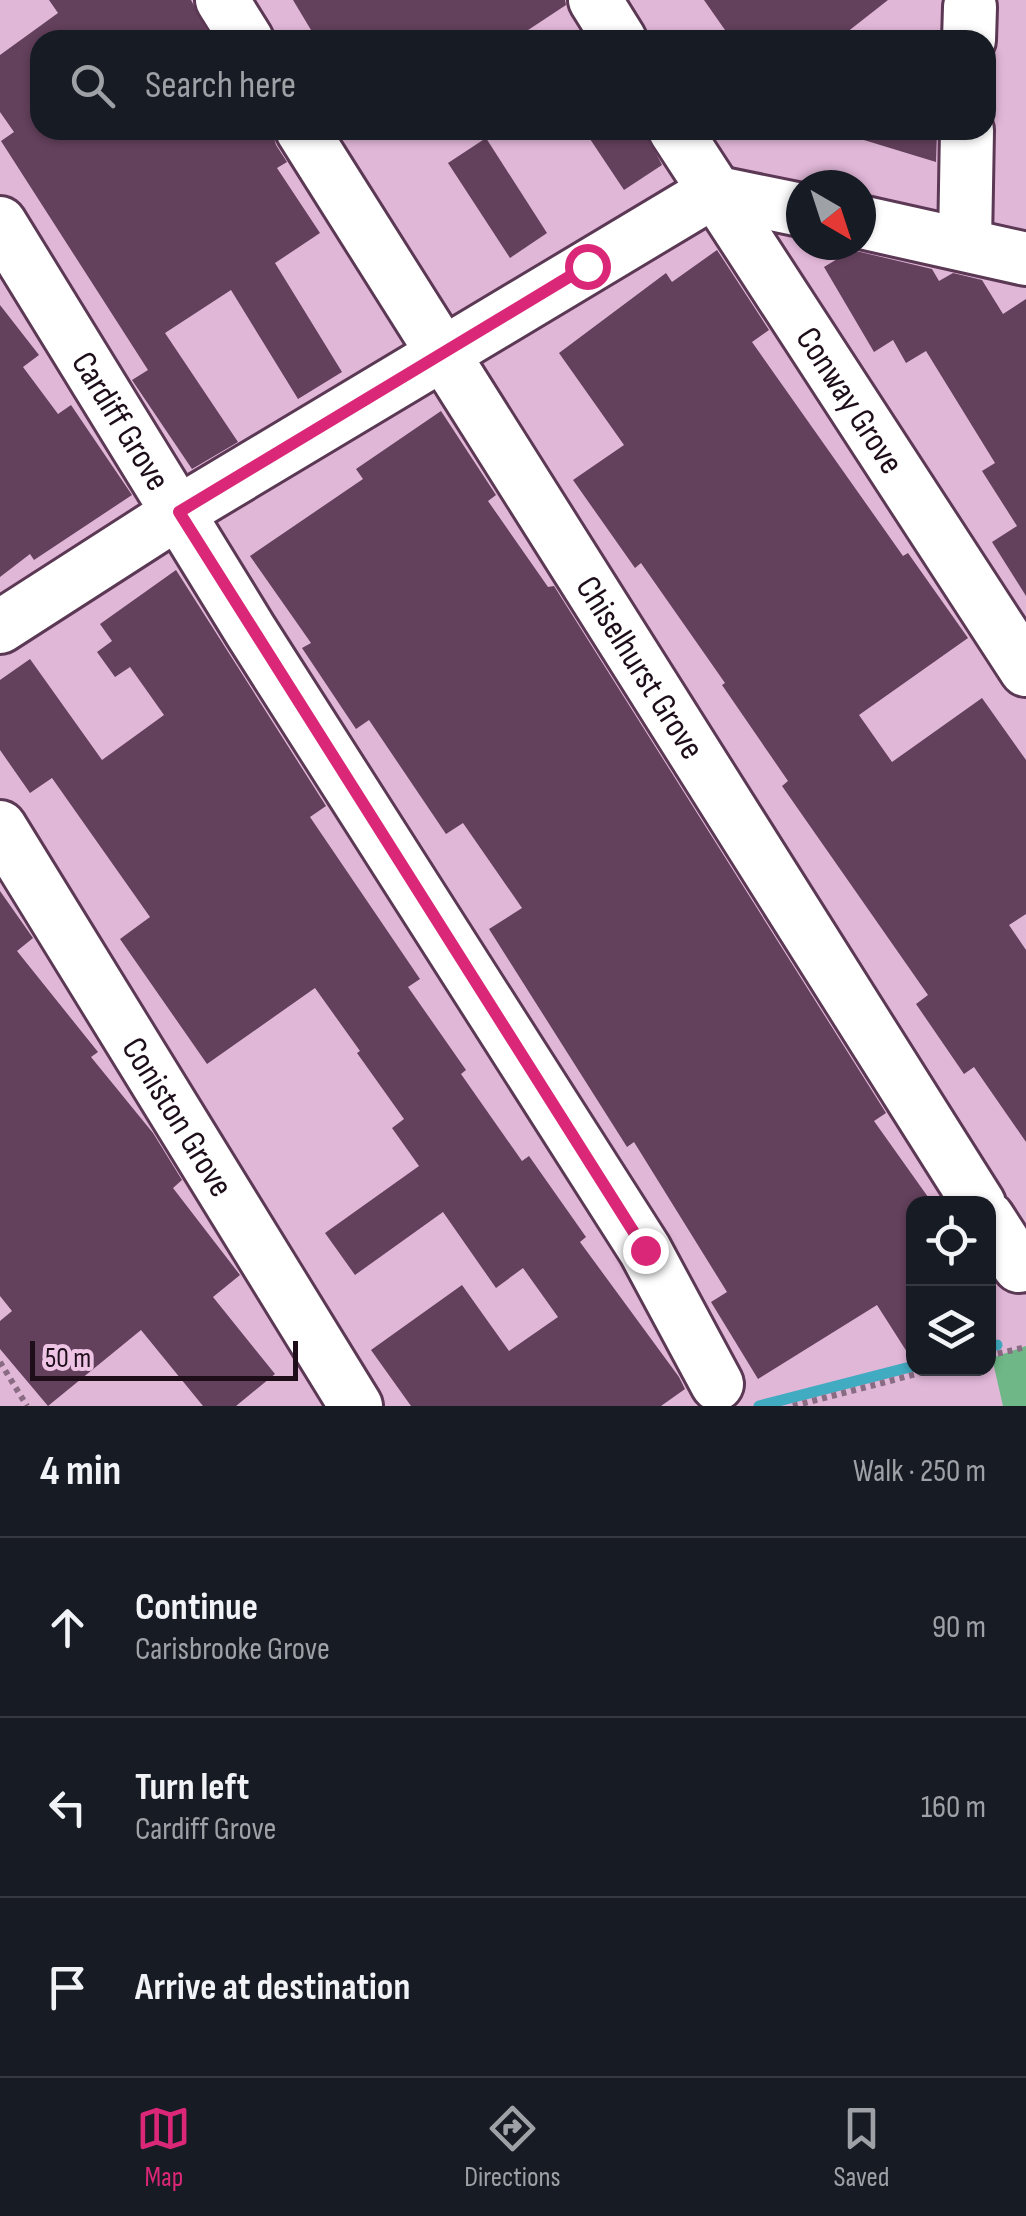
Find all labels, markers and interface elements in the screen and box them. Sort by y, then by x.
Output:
search box [30,30,996,140]
icon: search [65,58,120,113]
text: Search here [145,63,296,108]
north arrow [786,170,876,260]
route start [565,244,611,290]
street label: Conway Grove [786,319,913,482]
street label: Cardiff Grove [61,344,179,499]
street label: Chiselhurst Grove [566,568,713,768]
street label: Coniston Grove [112,1030,242,1205]
map controls [906,1196,996,1376]
button: locate [906,1196,996,1286]
route end [623,1228,669,1274]
button: layers [906,1286,996,1376]
scale bar [30,1336,298,1380]
text: 50 m [45,1342,91,1375]
text: 4 min [40,1446,121,1497]
text: Walk · 250 m [853,1452,986,1491]
text: Continue [135,1585,258,1630]
icon: ahead [40,1600,95,1655]
text: 90 m [932,1608,986,1647]
text: Carisbrooke Grove [135,1630,330,1669]
text: Turn left [135,1765,249,1810]
icon: left [40,1780,95,1835]
text: 160 m [921,1788,986,1827]
text: Cardiff Grove [135,1810,276,1849]
icon: arrive [40,1960,95,2015]
text: Arrive at destination [135,1965,410,2010]
tab: Map [136,2101,191,2194]
tab: Directions [464,2101,561,2194]
tab: Saved [833,2101,890,2194]

